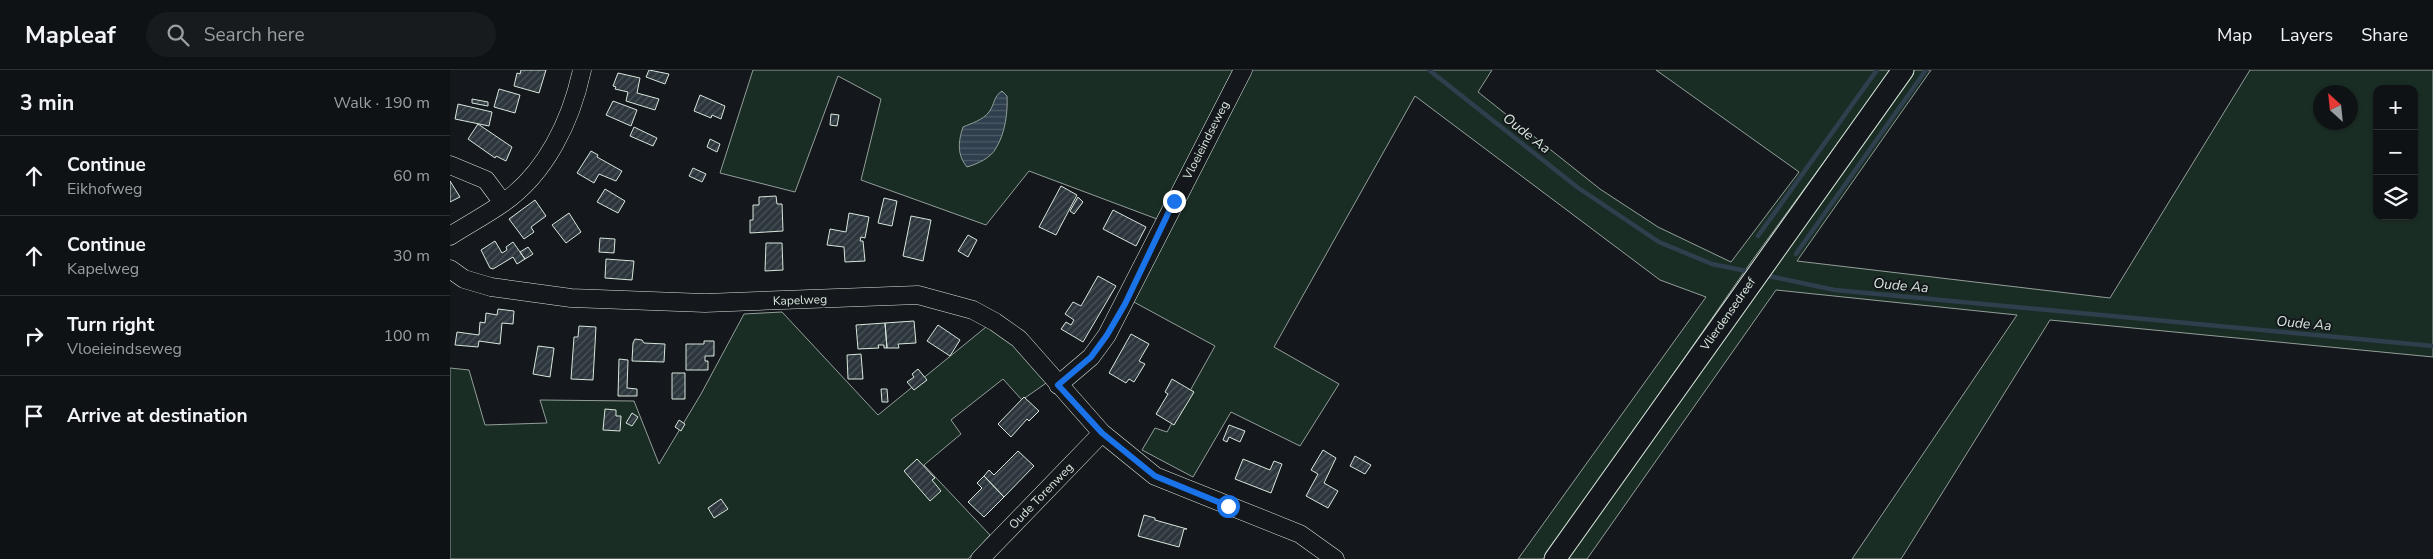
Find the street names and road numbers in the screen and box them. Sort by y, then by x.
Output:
street label: Vloeieindseweg [1179,98,1233,183]
street label: Vlierdensedreef [1696,274,1760,354]
street label: Kapelweg [773,291,827,309]
street label: Oude Torenweg [1005,459,1077,533]

